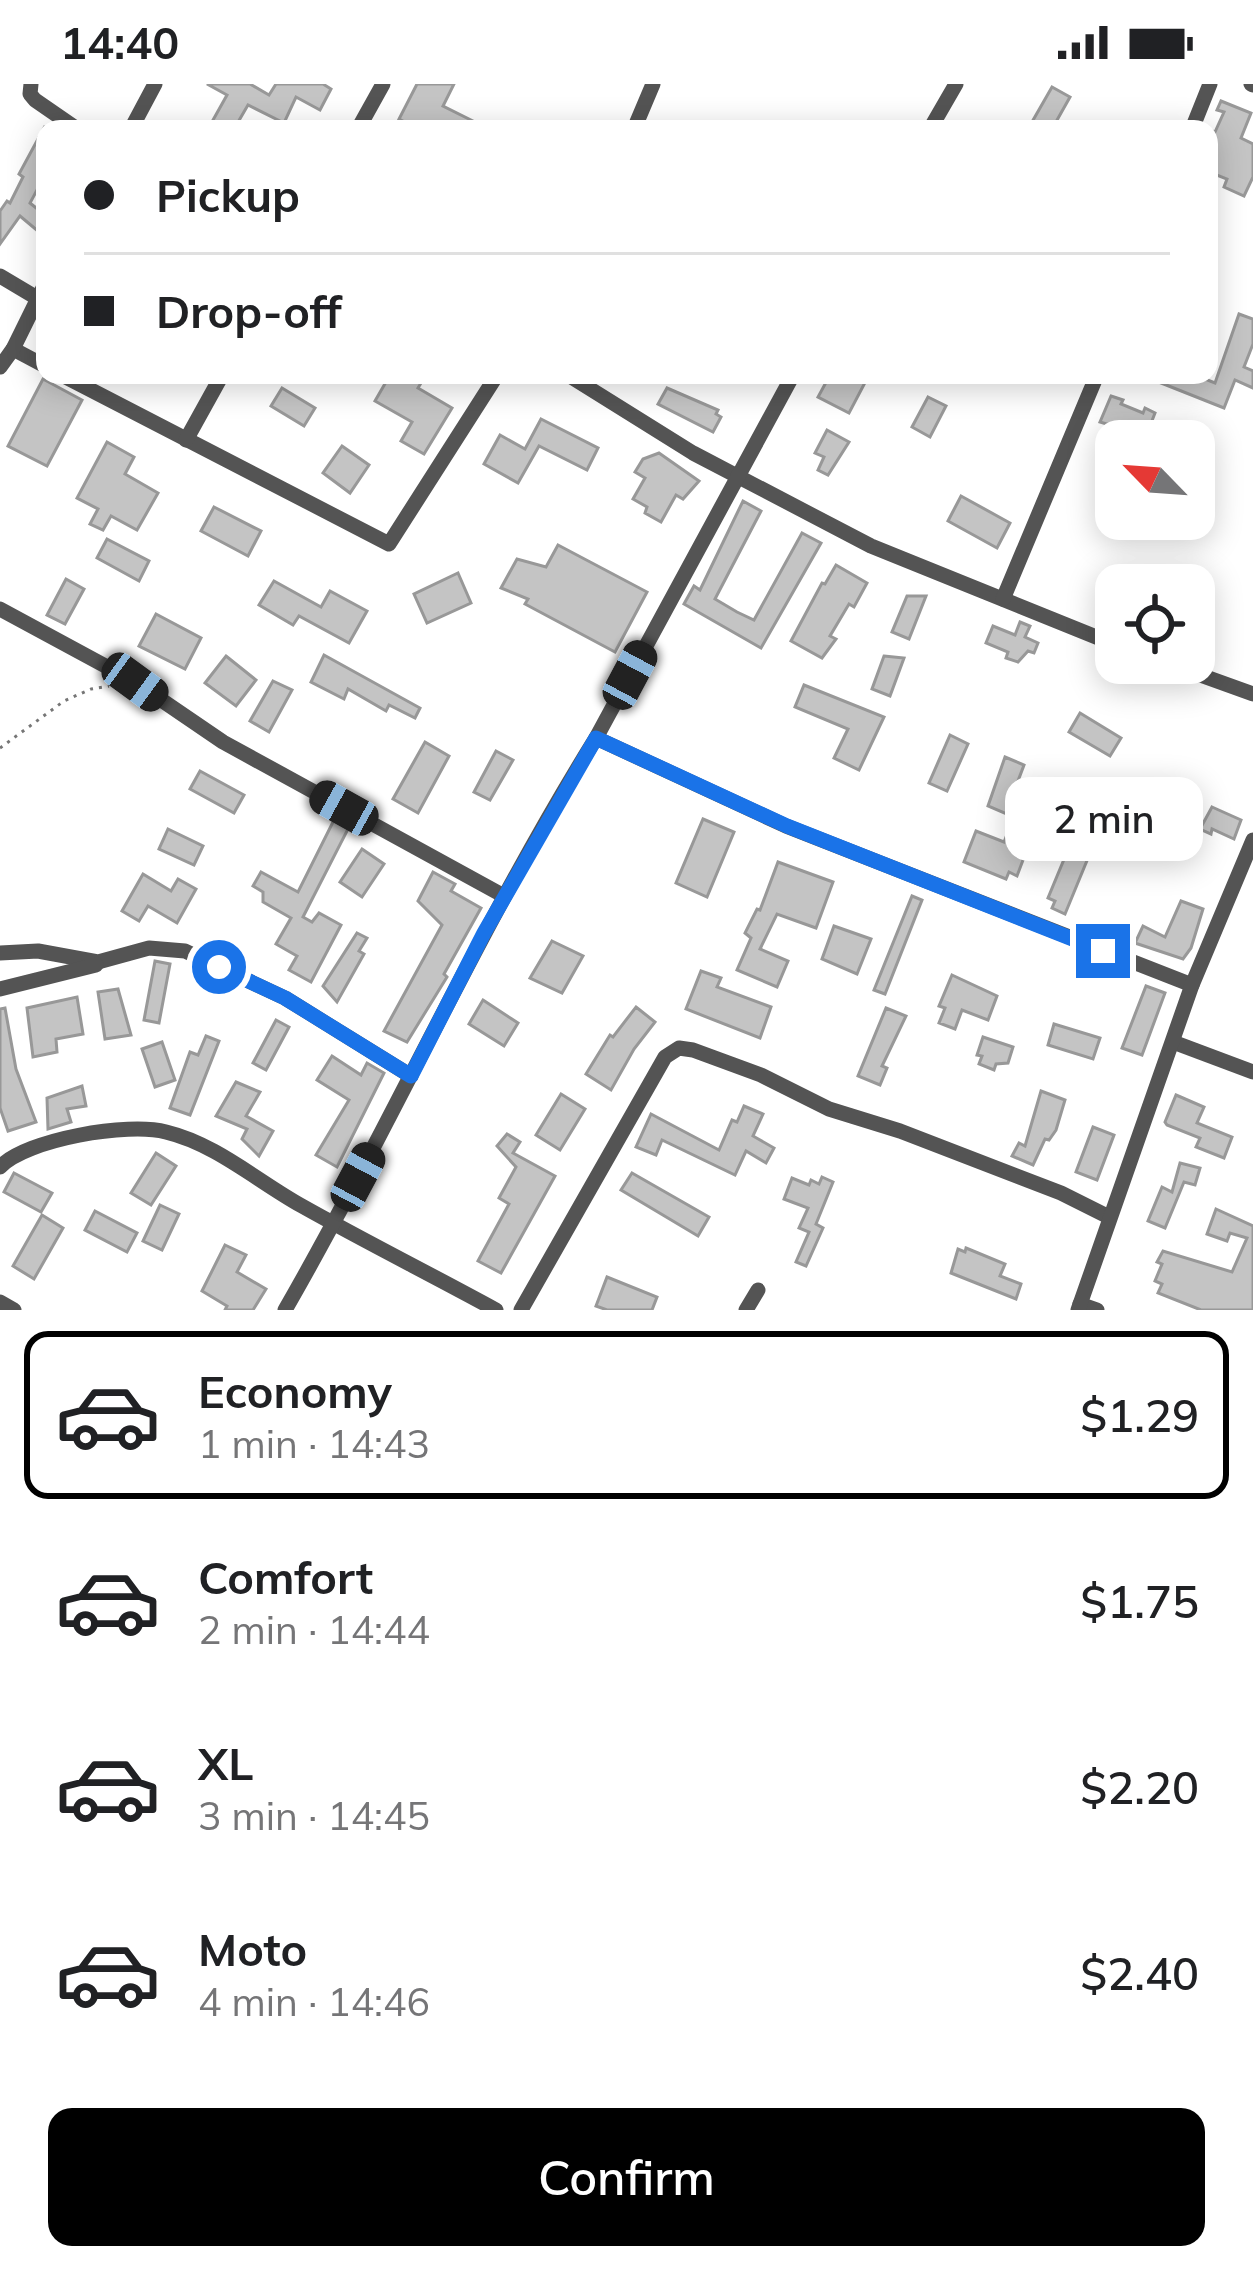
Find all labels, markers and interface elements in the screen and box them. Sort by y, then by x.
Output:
text: 14:40 [60,14,179,70]
text: Pickup [156,167,300,223]
text: Drop-off [156,283,342,339]
north arrow [1095,420,1215,540]
map controls [1095,420,1215,684]
button: locate [1095,564,1215,684]
car [597,635,663,715]
car [95,646,175,718]
car [304,775,384,841]
callout: 2 min [1004,777,1202,861]
text: 2 min [1053,794,1155,843]
route end [1076,924,1130,978]
route start [192,940,246,994]
car [325,1137,391,1217]
icon: car [54,1361,162,1469]
text: Economy [198,1363,392,1419]
text: $1.29 [1080,1387,1199,1443]
text: 1 min · 14:43 [198,1419,430,1468]
icon: car [54,1547,162,1655]
text: Comfort [198,1549,373,1605]
text: $1.75 [1080,1573,1199,1629]
text: 2 min · 14:44 [198,1605,430,1654]
icon: car [54,1733,162,1841]
text: XL [198,1735,253,1791]
text: $2.20 [1080,1759,1199,1815]
text: 3 min · 14:45 [198,1791,430,1840]
icon: car [54,1919,162,2027]
text: Moto [198,1921,307,1977]
text: $2.40 [1080,1945,1199,2001]
text: 4 min · 14:46 [198,1977,430,2026]
button: Confirm [48,2108,1205,2246]

